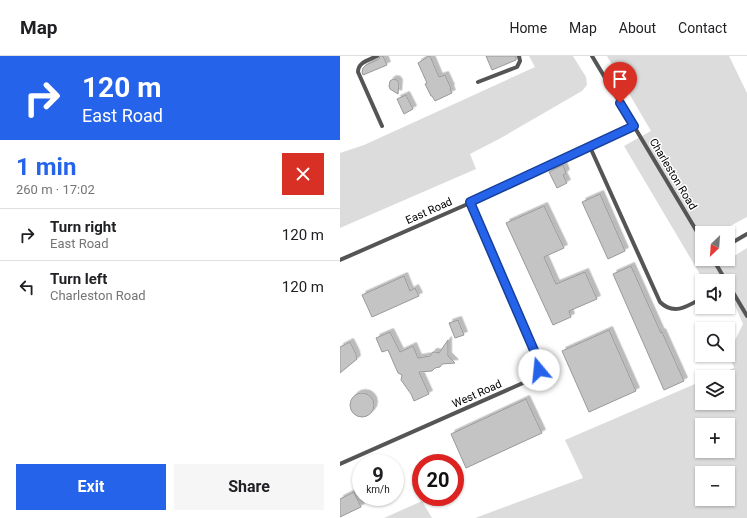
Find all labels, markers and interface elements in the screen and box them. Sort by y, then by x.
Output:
text: Map [20,16,58,39]
text: Home [509,20,547,36]
text: Map [569,20,597,36]
text: About [619,20,656,36]
text: Contact [678,20,727,36]
pin [603,62,637,103]
icon: arrive [609,68,631,90]
text: 120 m [82,71,161,104]
icon: right [16,72,68,124]
text: East Road [82,105,163,126]
street label: Charleston Road [647,136,699,212]
text: 1 min [16,153,76,181]
button: close [282,153,324,195]
text: 260 m · 17:02 [16,182,95,197]
street label: East Road [404,195,454,227]
text: Turn right [50,218,116,236]
icon: right [16,224,38,246]
text: 120 m [282,226,324,244]
north arrow [695,226,735,266]
map controls [695,226,735,506]
text: East Road [50,236,108,251]
text: Turn left [50,270,107,288]
button: sound [695,274,735,314]
icon: left [16,276,38,298]
text: 120 m [282,278,324,296]
text: Charleston Road [50,288,146,303]
button: search [695,322,735,362]
position arrow [518,349,560,391]
button: layers [695,370,735,410]
street label: West Road [450,377,504,411]
button: + [695,418,735,458]
speed limit sign: 20 [412,454,464,506]
text: 9 [372,463,384,487]
button: Exit [16,464,166,510]
button: Share [174,464,324,510]
button: − [695,466,735,506]
text: km/h [366,484,390,495]

